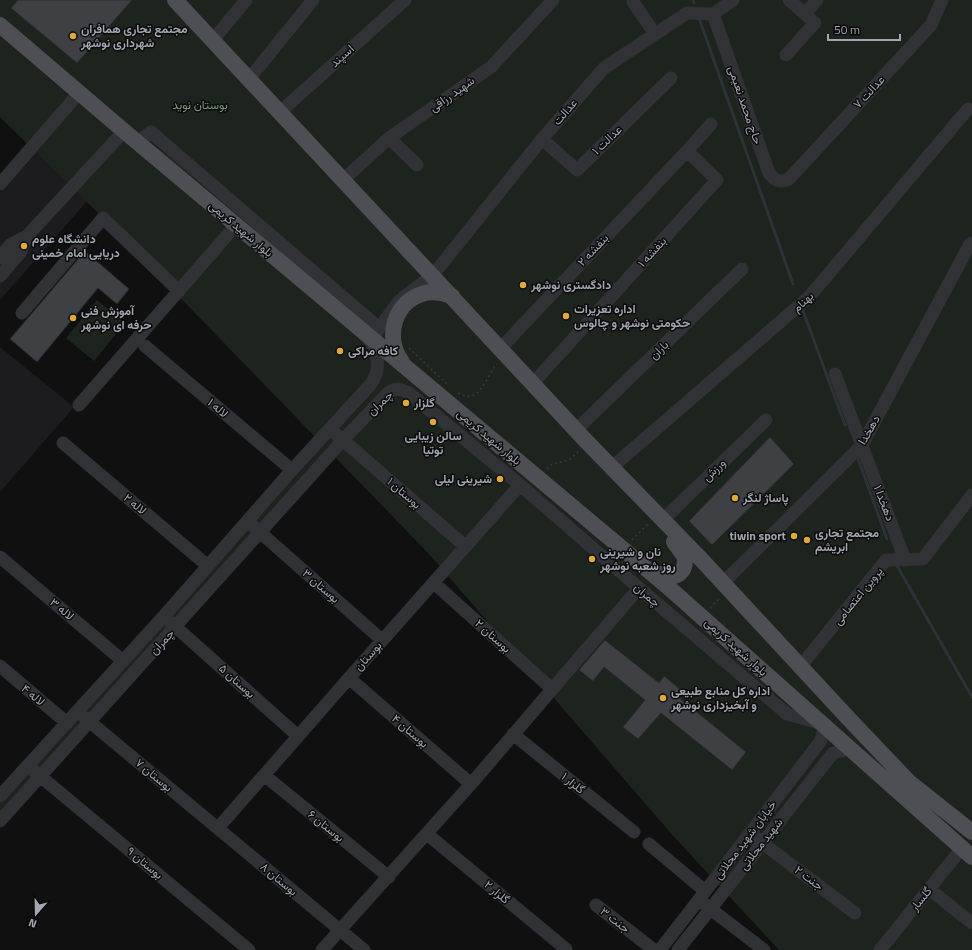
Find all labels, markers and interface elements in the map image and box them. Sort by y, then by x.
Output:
scale bar [828,16,900,42]
place label: مجتمع تجاری همافران شهرداری نوشهر [80,19,188,52]
text: 50 m [834,20,860,39]
marker: مجتمع تجاری همافران شهرداری نوشهر [68,31,78,41]
street label: اسپند [325,40,358,72]
street label: حاج محمد نعیمی [723,63,768,147]
street label: شهید رزاقی [425,71,478,116]
street label: ۷ عدالت [848,71,889,113]
street label: عدالت [548,94,582,129]
park label: بوستان نوید [172,95,228,114]
street label: عدالت ۱ [587,120,626,159]
street label: بلوار شهید کریمی [205,196,278,261]
place label: دانشگاه علوم دریایی امام خمینی [32,229,120,262]
street label: بنفشه ۲ [572,229,613,270]
street label: بنفشه ۱ [633,232,671,271]
marker: دانشگاه علوم دریایی امام خمینی [19,241,29,251]
place label: دادگستری نوشهر [530,275,611,294]
marker: دادگستری نوشهر [518,280,528,290]
street label: بهنام [787,287,818,317]
place label: اداره تعزیرات حکومتی نوشهر و چالوس [574,299,690,332]
place label: آموزش فنی حرفه ای نوشهر [80,301,151,334]
marker: اداره تعزیرات حکومتی نوشهر و چالوس [561,311,571,321]
marker: آموزش فنی حرفه ای نوشهر [68,313,78,323]
street label: باران [645,336,673,364]
place label: کافه مراکی [348,341,399,360]
marker: کافه مراکی [335,346,345,356]
street label: چمران [362,386,397,420]
street label: لاله ۱ [204,393,233,422]
place label: گلزار [413,393,435,412]
marker: گلزار [401,398,411,408]
street label: بلوار شهید کریمی [453,404,526,469]
street label: دهخدا [852,411,885,448]
marker: سالن زیبایی توتیا [428,417,438,427]
place label: سالن زیبایی توتیا [405,426,462,459]
street label: ورزش [697,454,730,486]
place label: شیرینی لیلی [435,469,492,488]
street label: بوستان ۱ [383,472,426,513]
marker: شیرینی لیلی [495,474,505,484]
street label: دهخدا ۱ [869,482,900,524]
street label: لاله ۲ [119,488,151,519]
place label: پاساژ لنگر [742,488,789,507]
marker: پاساژ لنگر [730,493,740,503]
place label: مجتمع تجاری ابریشم [815,523,880,556]
place label: tiwin sport [729,526,787,545]
marker: tiwin sport [789,531,799,541]
marker: مجتمع تجاری ابریشم [802,535,812,545]
place label: نان و شیرینی روز شعبه نوشهر [599,542,676,575]
marker: نان و شیرینی روز شعبه نوشهر [587,554,597,564]
street label: پروین اعتصامی [828,562,887,629]
street label: بوستان ۳ [298,564,344,607]
street label: چمران [630,578,665,611]
street label: لاله ۳ [46,593,79,625]
street label: بلوار شهید کریمی [700,613,772,680]
street label: بوستان ۲ [471,614,516,657]
street label: چمران [145,624,179,659]
street label: بوستان [349,637,386,675]
street label: بوستان ۵ [215,659,260,702]
street label: لاله ۴ [17,679,49,710]
place label: اداره كل منابع طبيعی و آبخيزداری نوشهر [670,681,770,714]
marker: اداره كل منابع طبيعی و آبخيزداری نوشهر [658,693,668,703]
street label: بوستان ۴ [388,709,433,752]
street label: بوستان ۷ [131,753,177,796]
street label: گلزار ۱ [557,767,589,798]
street label: خیابان شهید محلاتی [711,798,779,882]
street label: بوستان ۶ [304,805,349,846]
street label: شهید محلاتی [736,815,786,873]
street label: بوستان ۹ [123,842,168,884]
street label: بوستان ۸ [256,857,302,900]
street label: جنت ۲ [791,860,828,895]
street label: گلزار ۲ [480,875,514,908]
street label: گلسار [904,882,936,916]
north arrow [16,894,56,934]
street label: جنت ۳ [596,902,634,937]
text: N [26,915,39,932]

